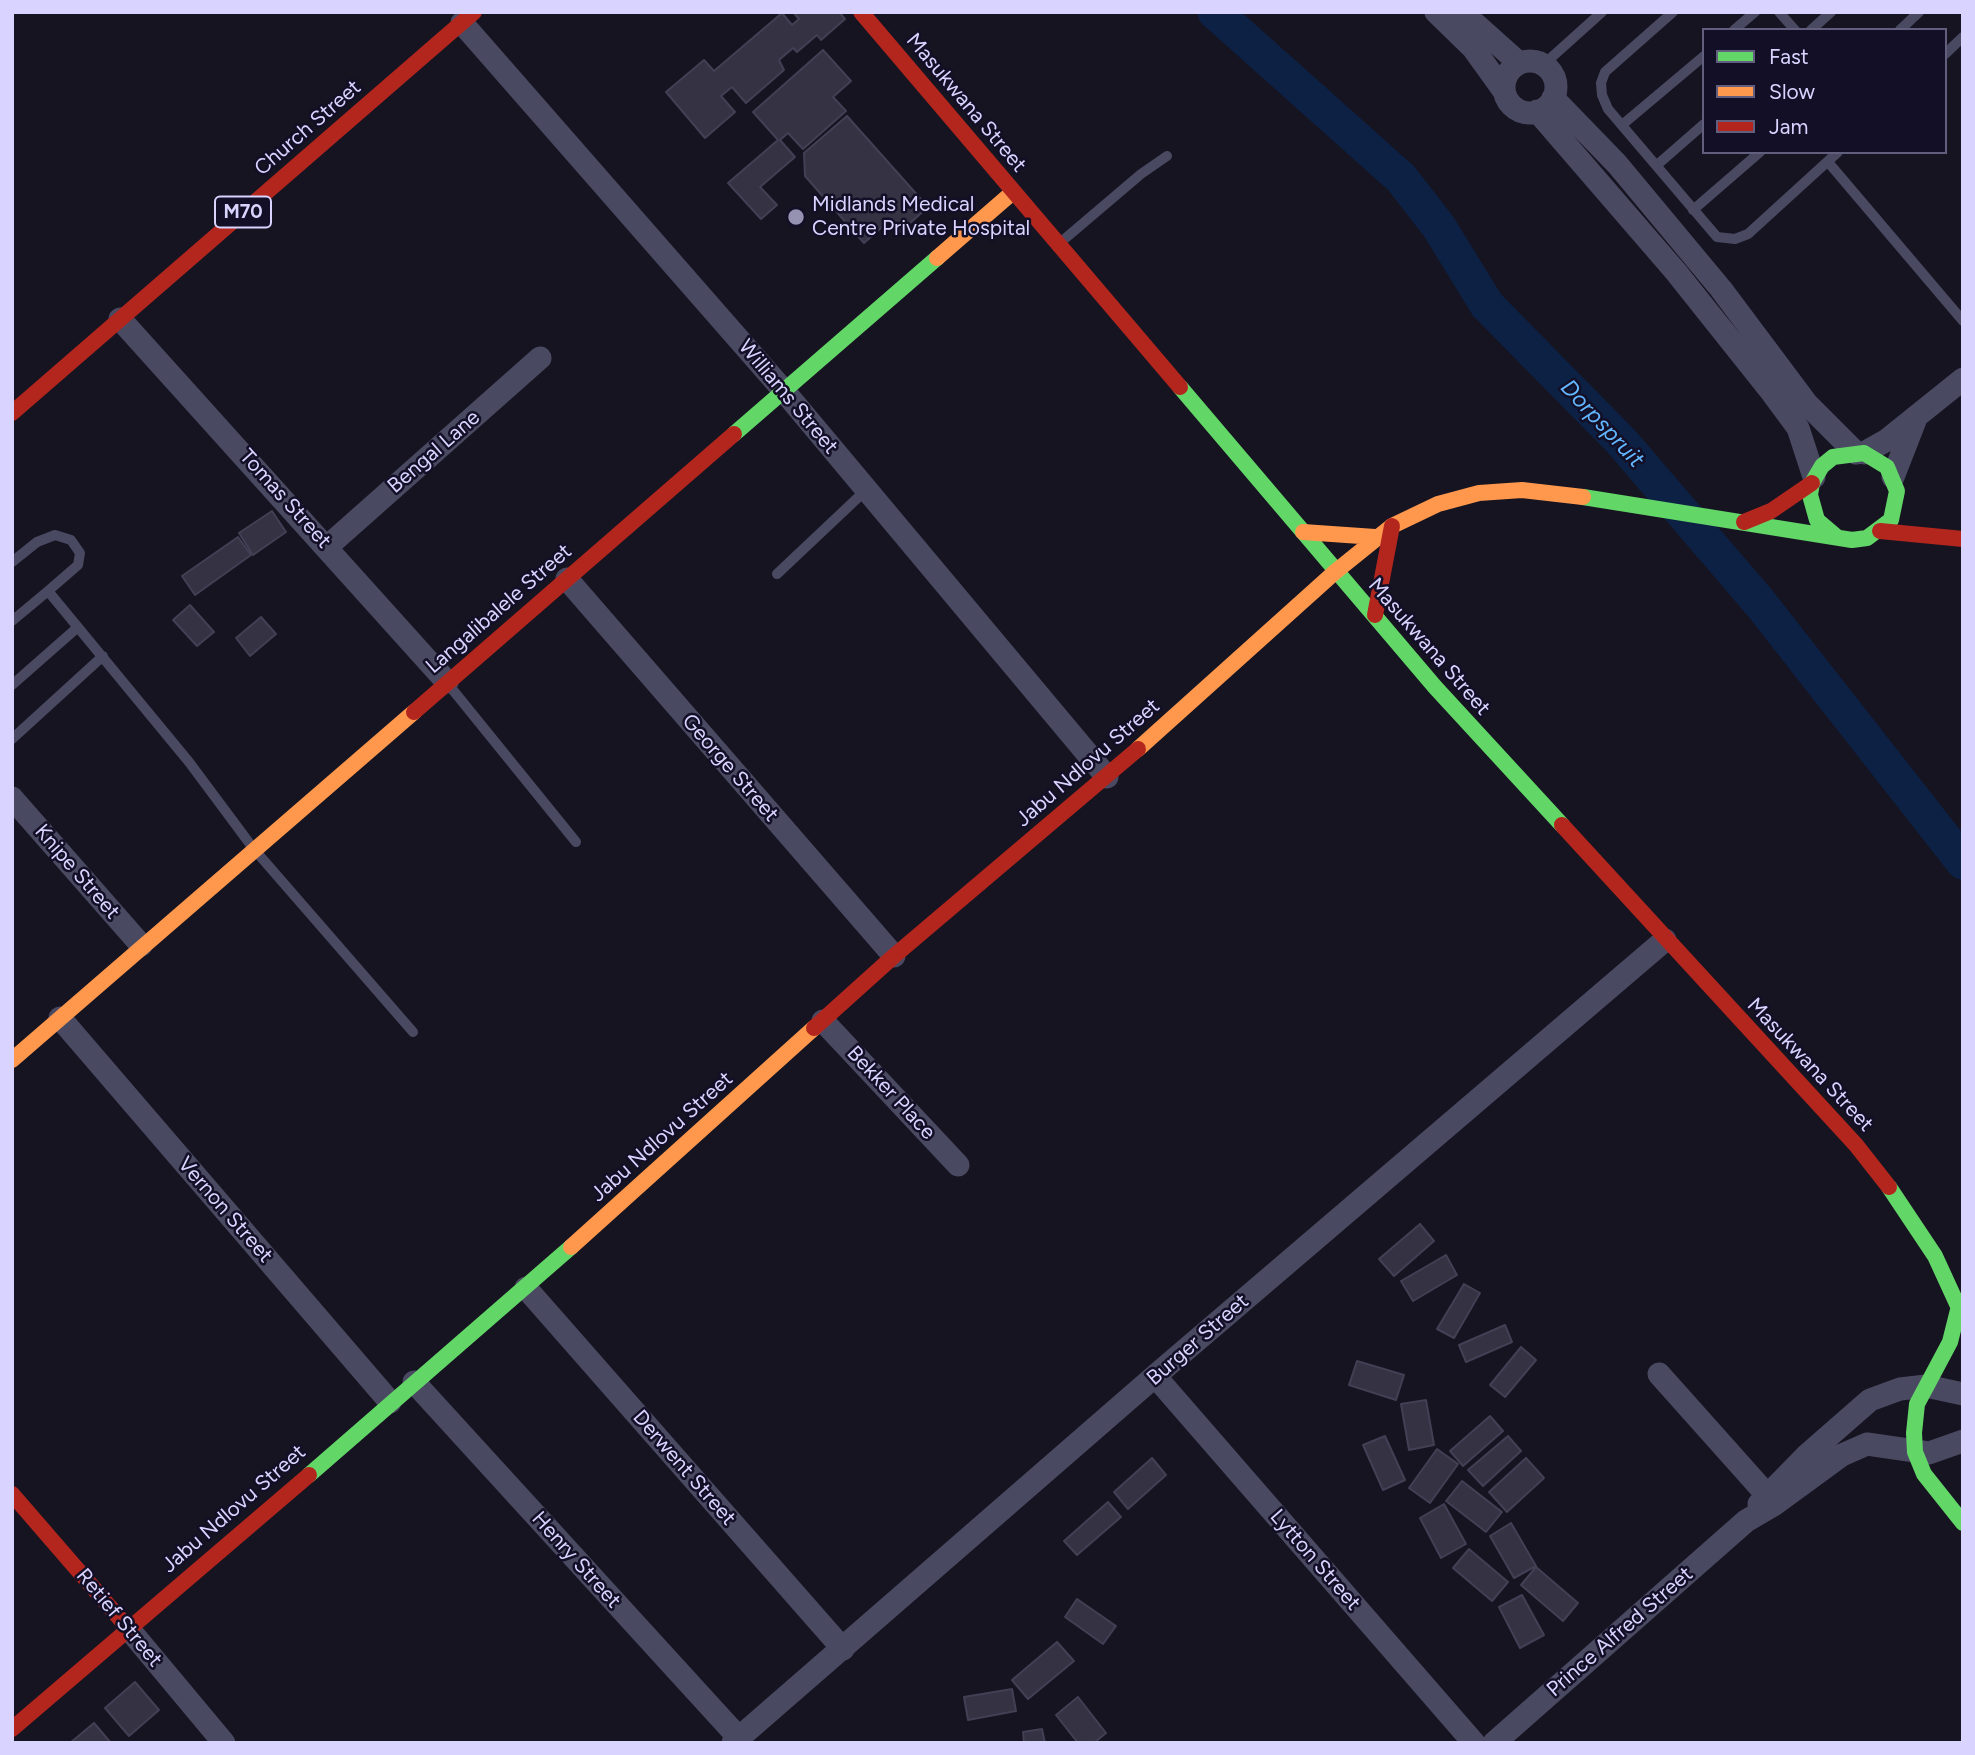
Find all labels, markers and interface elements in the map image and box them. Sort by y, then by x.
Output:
street label: Masukwana Street [901,28,1031,178]
legend [1702,28,1947,154]
text: Fast [1769,44,1809,69]
street label: Church Street [250,75,366,181]
text: Slow [1769,79,1815,104]
text: Jam [1769,114,1808,139]
place label: Midlands Medical Centre Private Hospital [812,192,1030,242]
road number: M70 [215,196,271,228]
marker: Midlands Medical Centre Private Hospital [786,207,806,227]
street label: Williams Street [733,335,843,459]
water label: Dorpspruit [1554,374,1650,474]
street label: Bengal Lane [383,405,485,499]
street label: Tomas Street [234,444,336,554]
street label: Langalibalele Street [421,539,577,679]
street label: Masukwana Street [1363,573,1495,721]
street label: Jabu Ndlovu Street [1011,694,1165,832]
street label: George Street [676,709,784,827]
street label: Knipe Street [29,819,125,925]
street label: Masukwana Street [1742,993,1878,1137]
street label: Bekker Place [841,1041,941,1145]
street label: Jabu Ndlovu Street [586,1067,738,1207]
street label: Vernon Street [172,1152,278,1268]
street label: Burger Street [1142,1289,1254,1391]
street label: Derwent Street [627,1405,741,1531]
street label: Jabu Ndlovu Street [157,1440,311,1578]
street label: Lytton Street [1264,1504,1366,1616]
street label: Henry Street [526,1507,626,1613]
street label: Prince Alfred Street [1542,1562,1698,1702]
street label: Retief Street [71,1564,167,1672]

